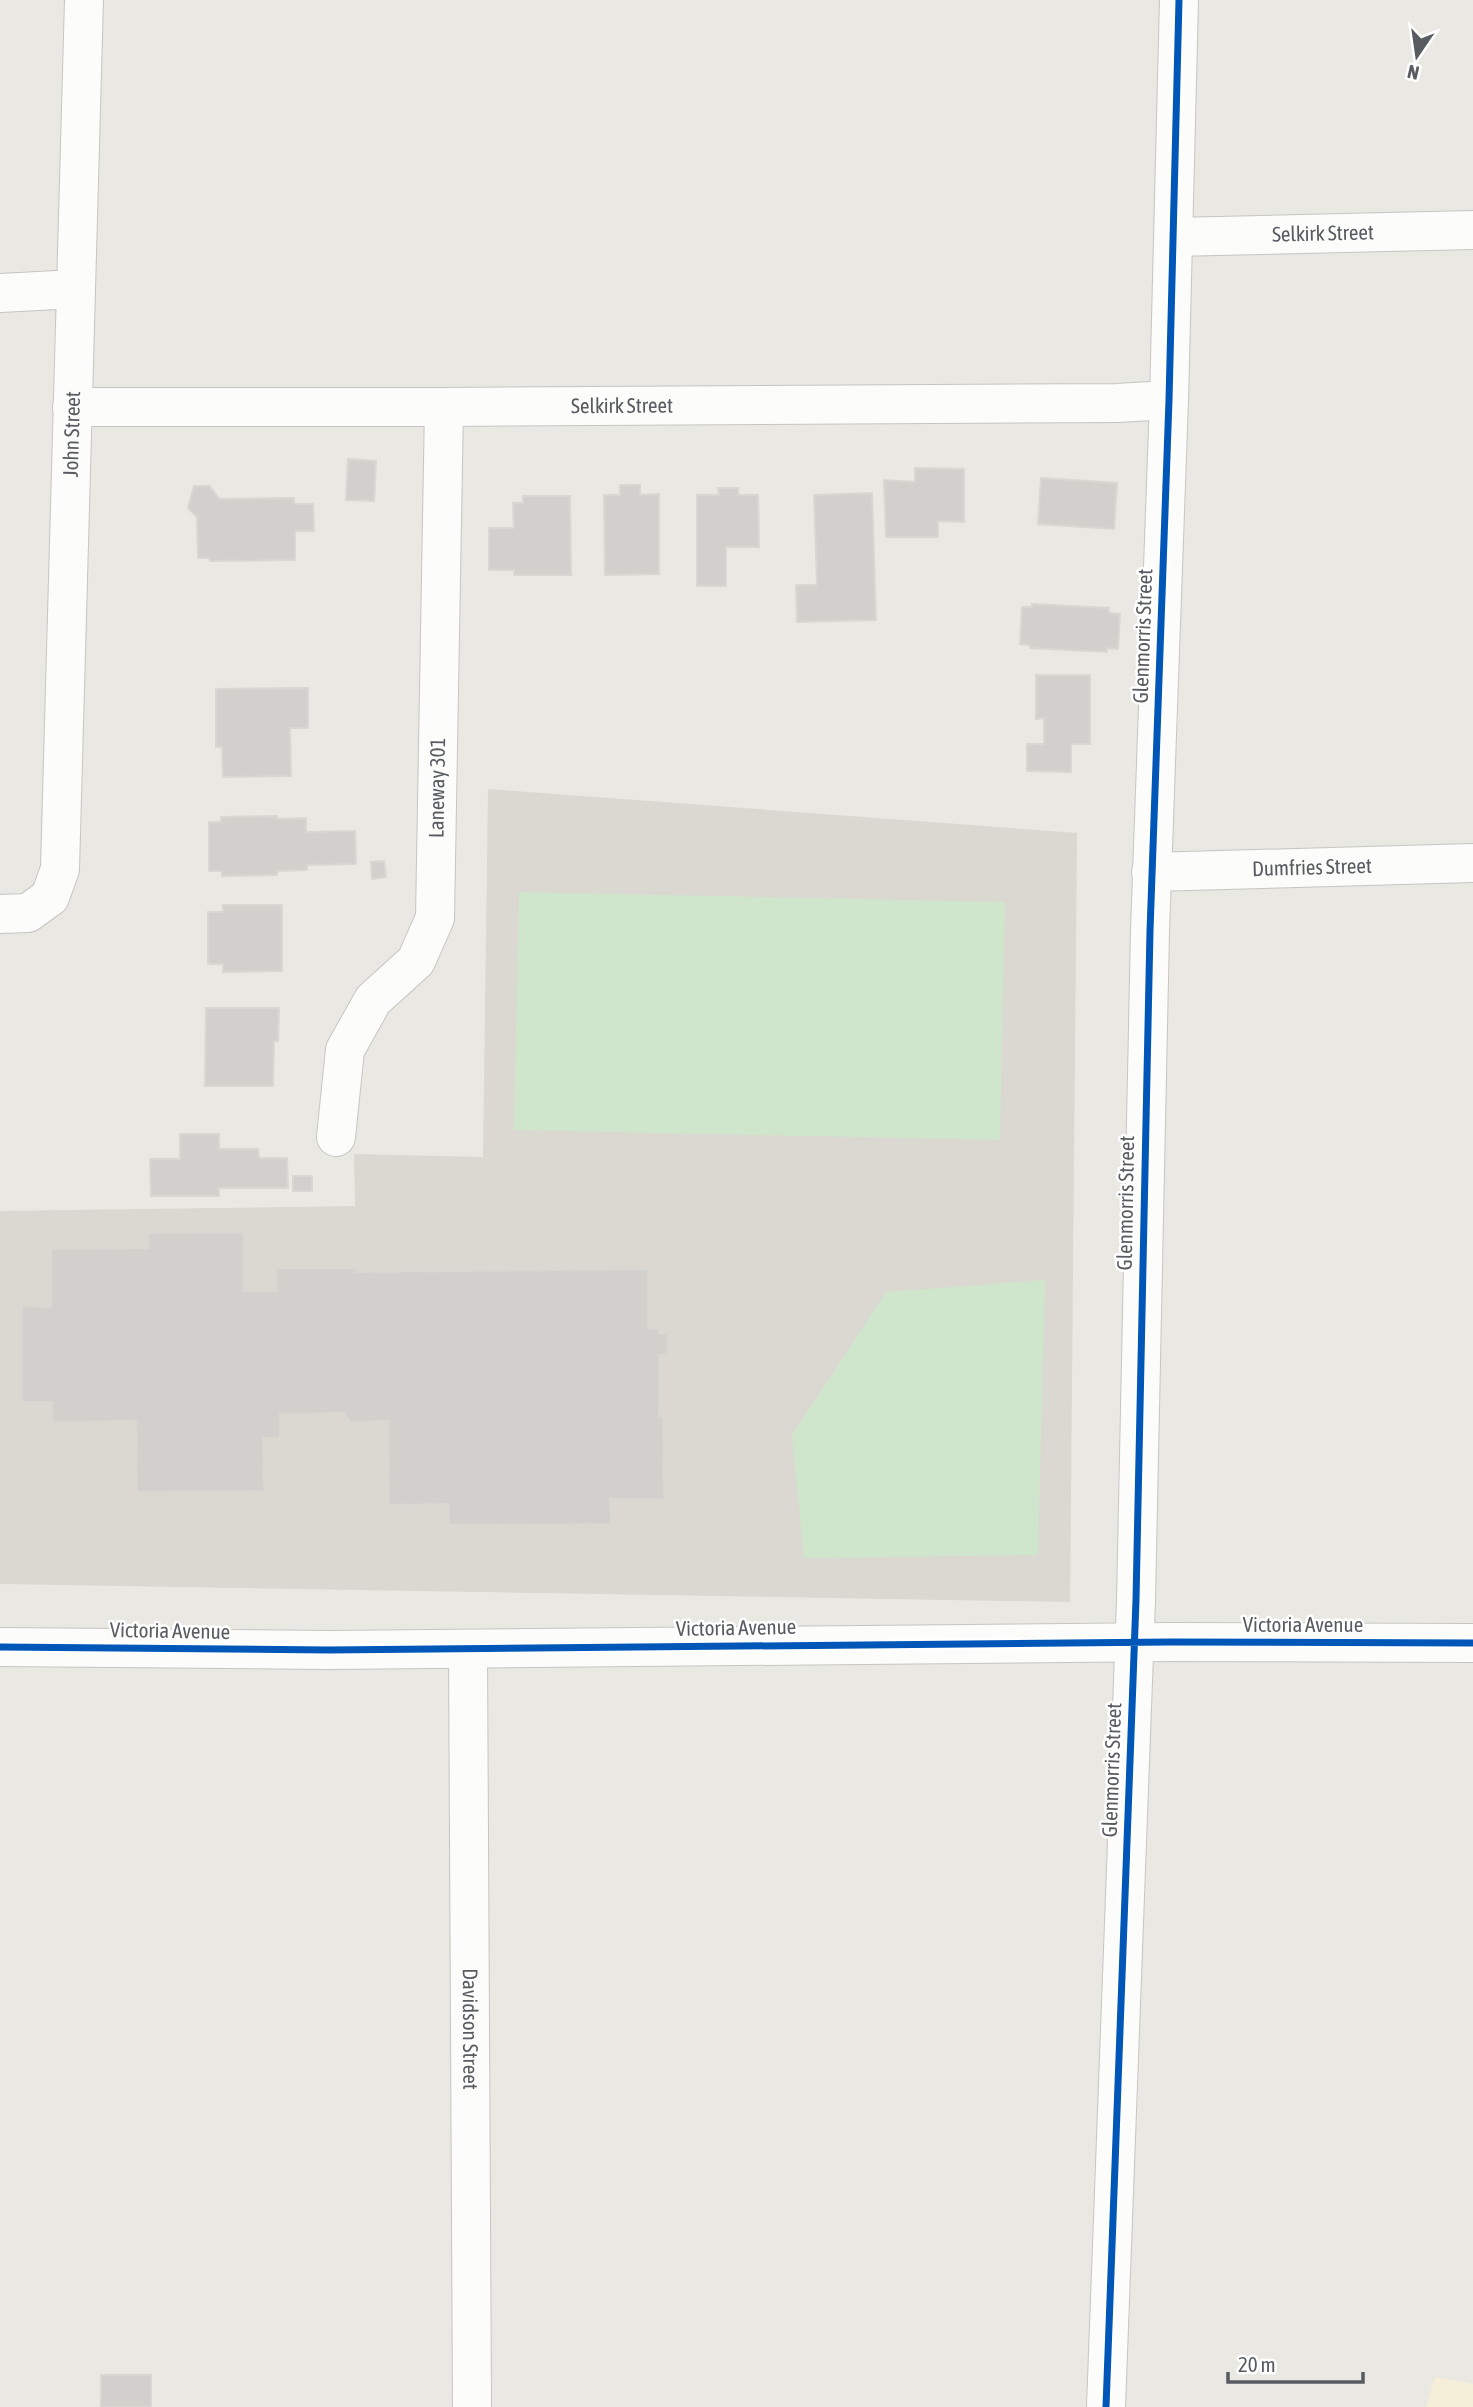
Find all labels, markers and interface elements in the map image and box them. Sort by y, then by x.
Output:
north arrow [1382,21,1452,91]
text: N [1405,61,1421,85]
street label: Selkirk Street [1272,219,1374,246]
street label: John Street [58,391,84,477]
street label: Selkirk Street [571,393,673,417]
street label: Glenmorris Street [1128,568,1156,704]
street label: Laneway 301 [423,737,449,838]
street label: Dumfries Street [1252,853,1372,880]
street label: Glenmorris Street [1112,1135,1138,1271]
street label: Victoria Avenue [1243,1612,1363,1636]
street label: Victoria Avenue [676,1614,796,1640]
street label: Victoria Avenue [110,1617,230,1643]
street label: Glenmorris Street [1097,1702,1125,1838]
street label: Davidson Street [459,1968,483,2090]
scale bar [1228,2340,1363,2384]
text: 20 m [1238,2352,1276,2376]

